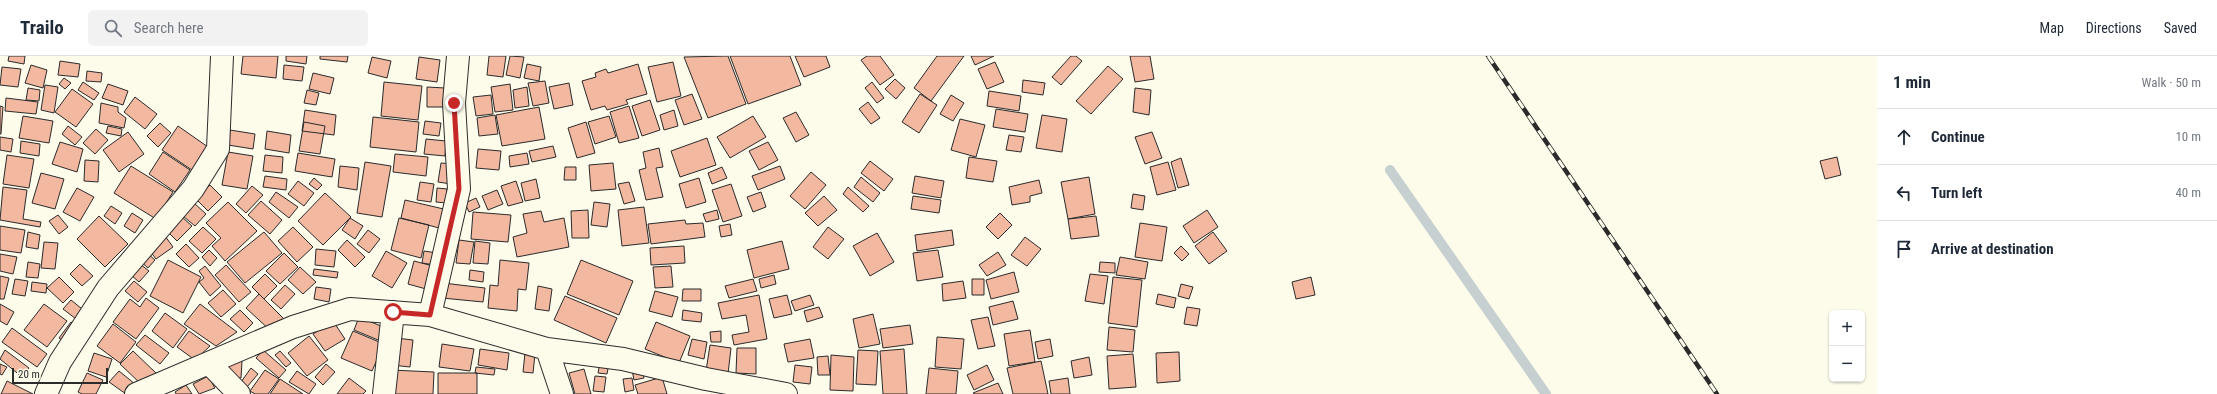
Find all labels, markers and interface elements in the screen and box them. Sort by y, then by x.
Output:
search box [88,10,368,46]
text: Trailo [20,16,64,39]
icon: search [102,17,124,39]
text: Search here [134,19,203,37]
text: Map [2040,20,2064,36]
text: Directions [2086,20,2142,36]
text: Saved [2164,20,2197,36]
text: 1 min [1893,72,1931,92]
text: Walk · 50 m [2141,75,2201,90]
route end [445,94,463,112]
icon: ahead [1893,126,1915,148]
text: Continue [1931,128,1985,146]
text: 10 m [2175,129,2201,144]
icon: left [1893,182,1915,204]
text: Turn left [1931,184,1982,202]
text: 40 m [2175,185,2201,200]
icon: arrive [1893,238,1915,260]
text: Arrive at destination [1931,240,2054,258]
route start [384,303,402,321]
map controls [1829,310,1865,382]
button: + [1829,310,1865,346]
button: − [1829,346,1865,382]
scale bar [12,366,108,385]
text: 20 m [18,368,40,381]

